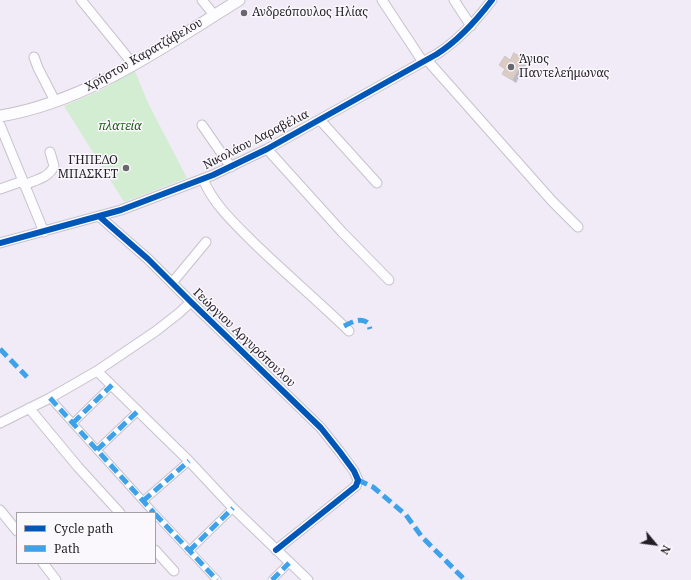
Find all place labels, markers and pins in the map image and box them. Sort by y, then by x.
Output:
place label: Ανδρεόπουλος Ηλίας [252,6,368,20]
marker: Ανδρεόπουλος Ηλίας [239,8,249,18]
place label: Άγιος Παντελεήμωνας [519,53,609,81]
marker: Άγιος Παντελεήμωνας [506,62,516,72]
place label: ΓΗΠΕΔΟ ΜΠΑΣΚΕΤ [58,154,118,182]
marker: ΓΗΠΕΔΟ ΜΠΑΣΚΕΤ [121,163,131,173]

